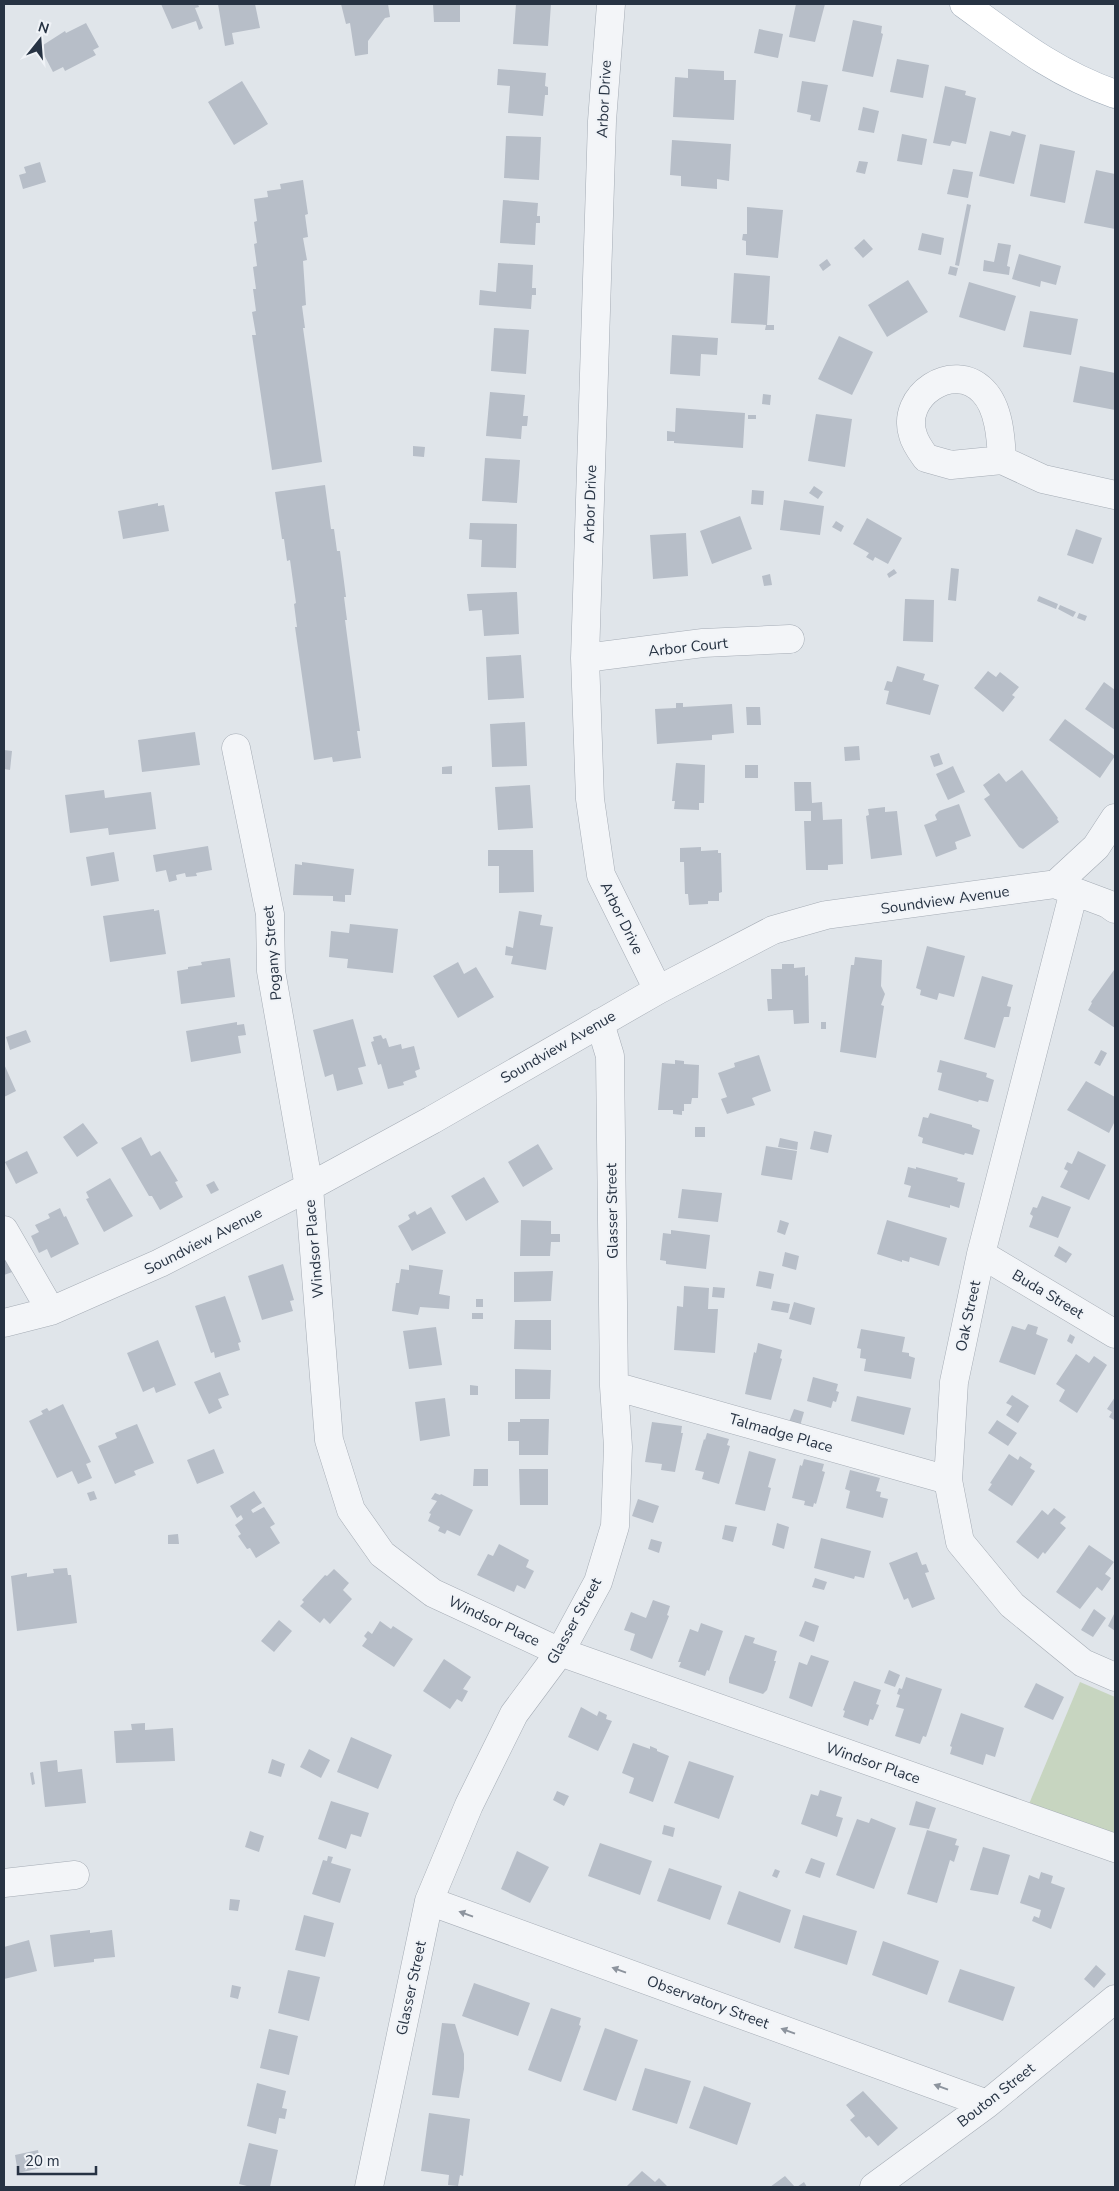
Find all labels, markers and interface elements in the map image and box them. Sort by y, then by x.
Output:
north arrow [15,15,65,65]
text: N [36,17,51,39]
street label: Arbor Drive [592,59,616,139]
street label: Arbor Drive [579,465,601,543]
street label: Arbor Court [647,633,730,661]
street label: Arbor Drive [596,878,648,958]
street label: Soundview Avenue [879,881,1011,919]
street label: Pogany Street [258,904,286,1001]
street label: Soundview Avenue [497,1006,619,1088]
street label: Glasser Street [601,1162,623,1259]
street label: Windsor Place [300,1199,328,1299]
street label: Soundview Avenue [141,1203,265,1279]
street label: Buda Street [1009,1265,1088,1324]
street label: Oak Street [951,1278,985,1353]
street label: Talmadge Place [727,1409,835,1457]
street label: Glasser Street [542,1574,606,1668]
street label: Windsor Place [445,1591,543,1651]
street label: Windsor Place [823,1737,923,1789]
one-way arrow [459,1910,474,1917]
street label: Glasser Street [391,1938,431,2037]
one-way arrow [611,1966,626,1974]
street label: Observatory Street [644,1971,773,2034]
one-way arrow [780,2027,795,2035]
street label: Bouton Street [953,2058,1040,2132]
one-way arrow [933,2083,948,2091]
scale bar [18,2144,95,2176]
text: 20 m [25,2151,60,2171]

